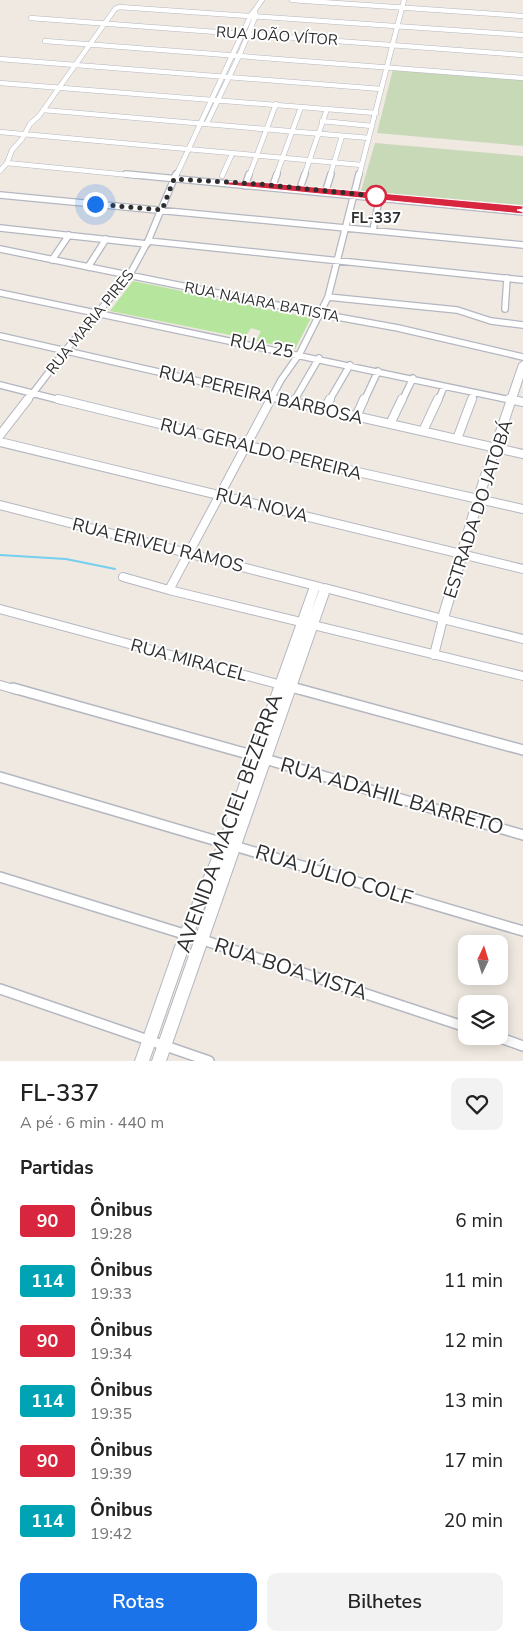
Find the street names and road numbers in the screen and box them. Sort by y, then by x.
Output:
street label: RUA JOÃO VÍTOR [215,22,339,50]
street label: RUA MARIA PIRES [42,265,138,379]
street label: RUA NAIARA BATISTA [183,277,341,327]
street label: RUA 25 [228,328,296,364]
street label: RUA PEREIRA BARBOSA [157,360,365,430]
street label: RUA GERALDO PEREIRA [158,412,364,486]
street label: ESTRADA DO JATOBÁ [438,417,518,601]
street label: RUA NOVA [213,482,311,528]
street label: RUA ERIVEU RAMOS [70,512,246,578]
street label: RUA MIRACEL [128,633,250,687]
street label: AVENIDA MACIEL BEZERRA [169,690,289,956]
street label: RUA ADAHIL BARRETO [277,751,507,841]
street label: RUA JÚLIO COLF [252,838,416,912]
street label: RUA BOA VISTA [211,931,371,1007]

